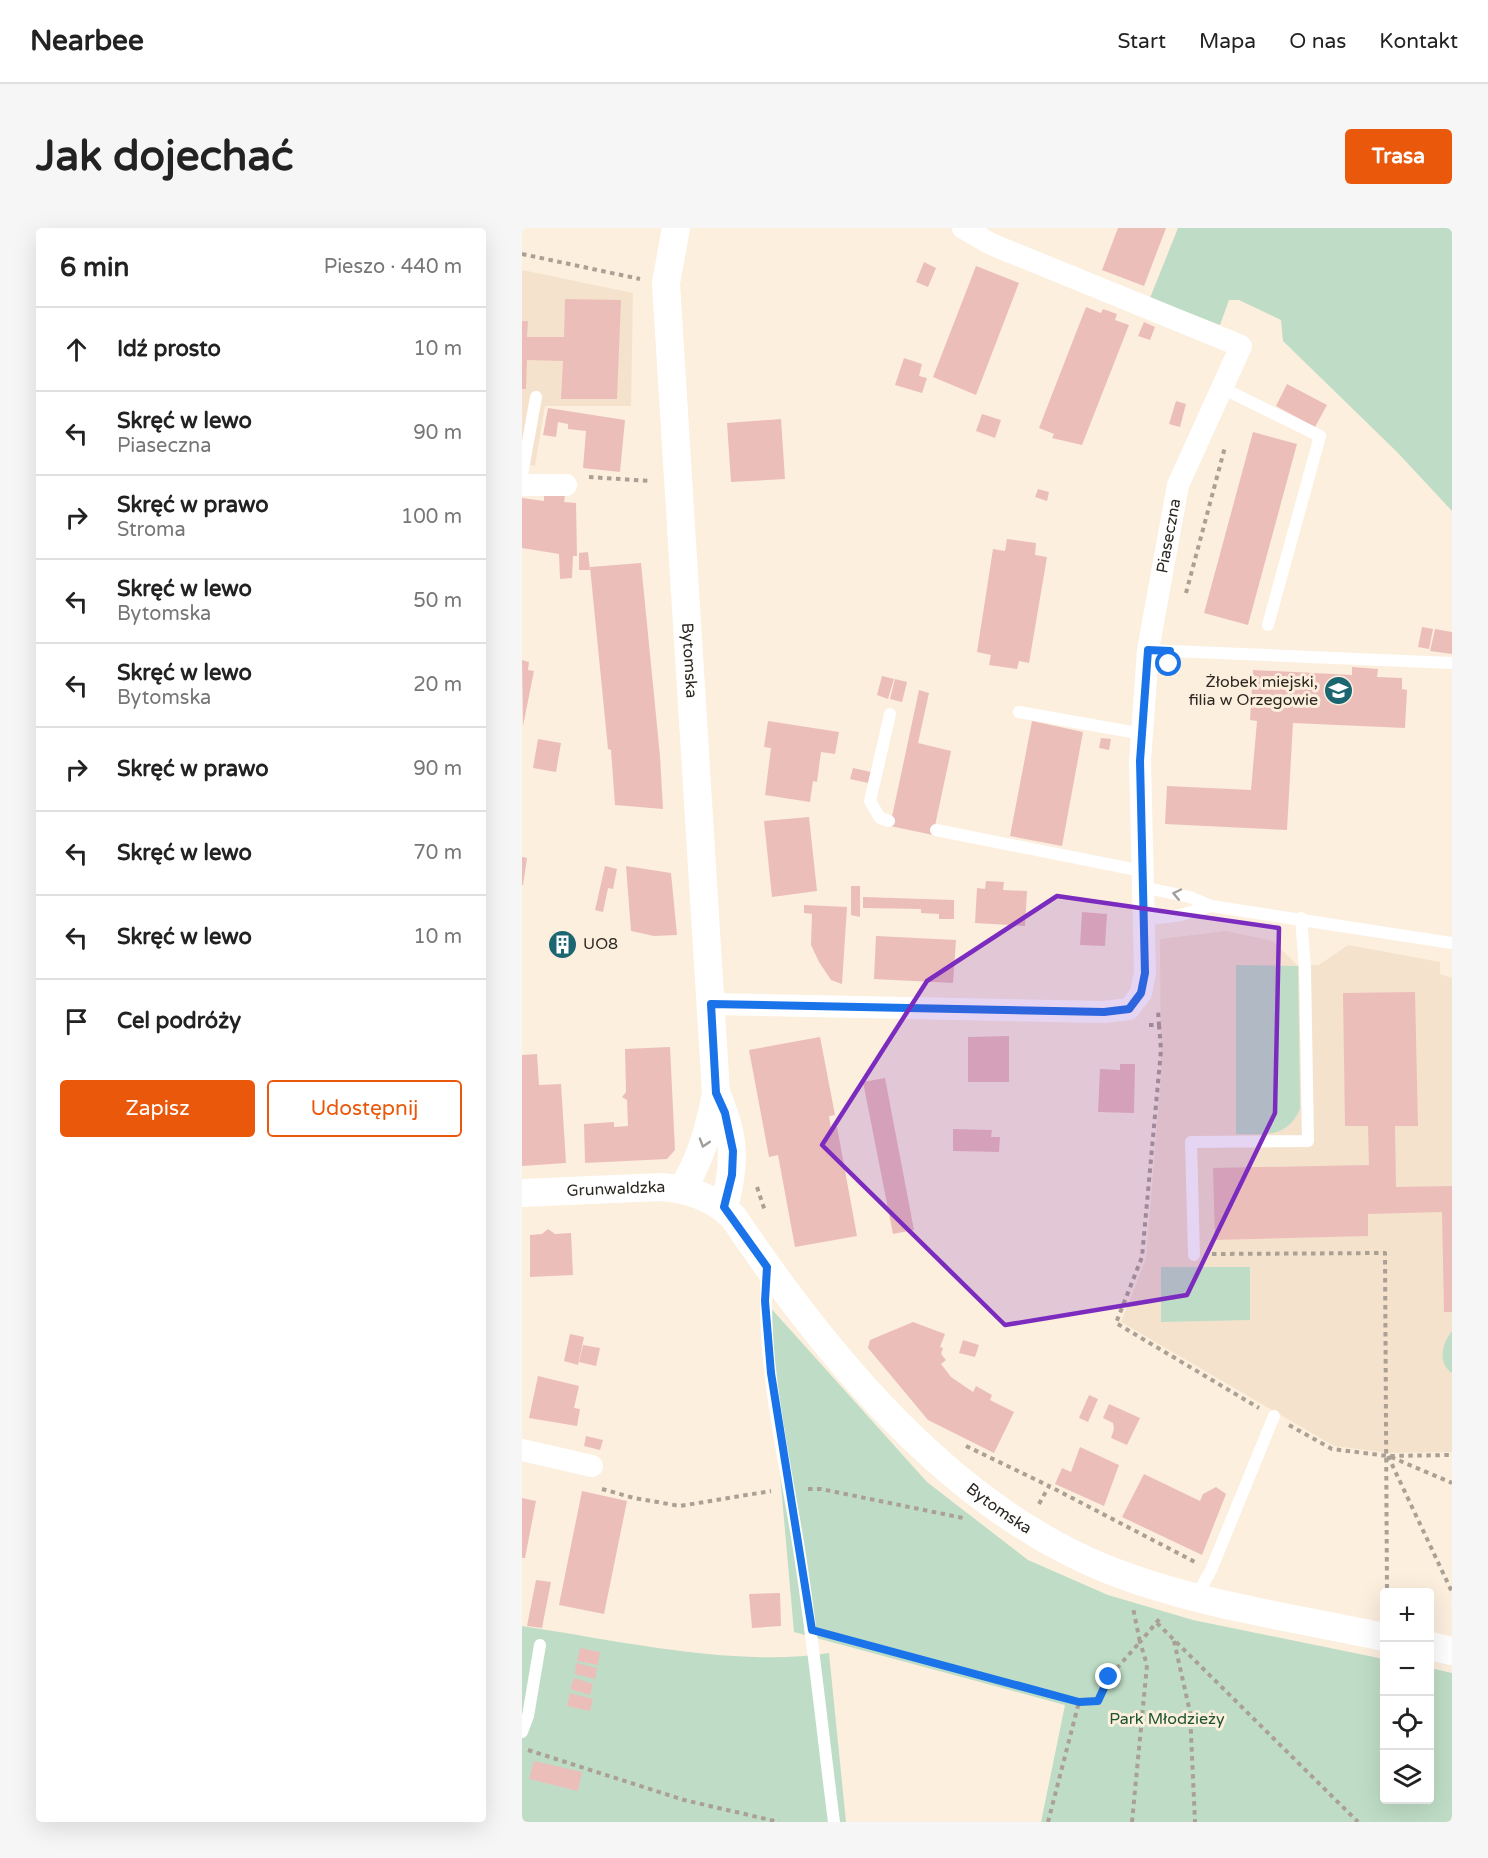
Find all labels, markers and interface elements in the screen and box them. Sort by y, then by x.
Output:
text: Nearbee [30,24,144,58]
text: Start [1118,29,1166,54]
text: Mapa [1199,29,1256,54]
text: O nas [1289,29,1346,54]
text: Kontakt [1379,29,1458,54]
button: Trasa [1345,129,1452,184]
text: Jak dojechać [36,131,293,182]
text: 6 min [60,252,129,283]
text: Pieszo · 440 m [324,255,462,279]
icon: ahead [60,333,93,366]
text: Idź prosto [117,336,221,362]
text: 10 m [413,337,462,361]
text: Skręć w lewo [117,408,252,434]
icon: left [60,417,93,450]
text: 90 m [413,421,462,445]
text: Piaseczna [117,434,211,458]
text: Skręć w prawo [117,492,269,518]
street label: Piaseczna [1152,497,1185,575]
icon: right [60,501,93,534]
text: 100 m [401,505,462,529]
text: Stroma [117,518,186,542]
text: Skręć w lewo [117,576,252,602]
icon: left [60,585,93,618]
text: 50 m [413,589,462,613]
text: Bytomska [117,602,211,626]
street label: Bytomska [677,622,702,699]
route start [1155,650,1181,676]
text: Skręć w lewo [117,660,252,686]
icon: left [60,669,93,702]
place label: Żłobek miejski, filia w Orzegowie [1188,672,1318,710]
text: 20 m [413,673,462,697]
school or university icon: Żłobek miejski, filia w Orzegowie [1323,675,1355,707]
text: Bytomska [117,686,211,710]
icon: right [60,753,93,786]
text: Skręć w prawo [117,756,269,782]
text: 90 m [413,757,462,781]
icon: left [60,837,93,870]
text: Skręć w lewo [117,840,252,866]
text: 70 m [413,841,462,865]
one-way arrow [1172,888,1182,901]
icon: left [60,921,93,954]
text: Skręć w lewo [117,924,252,950]
text: 10 m [413,925,462,949]
building icon: UO8 [546,928,578,960]
place label: UO8 [583,934,618,954]
icon: arrive [60,1005,93,1038]
text: Cel podróży [117,1008,241,1034]
button: Zapisz [60,1080,255,1137]
button: Udostępnij [267,1080,462,1137]
one-way arrow [699,1137,711,1148]
street label: Grunwaldzka [566,1177,666,1201]
street label: Bytomska [962,1479,1035,1539]
map controls [1380,1588,1434,1804]
button: + [1380,1588,1434,1642]
button: − [1380,1642,1434,1696]
route end [1095,1663,1121,1689]
button: locate [1380,1696,1434,1750]
park label: Park Młodzieży [1109,1709,1225,1729]
button: layers [1380,1750,1434,1804]

